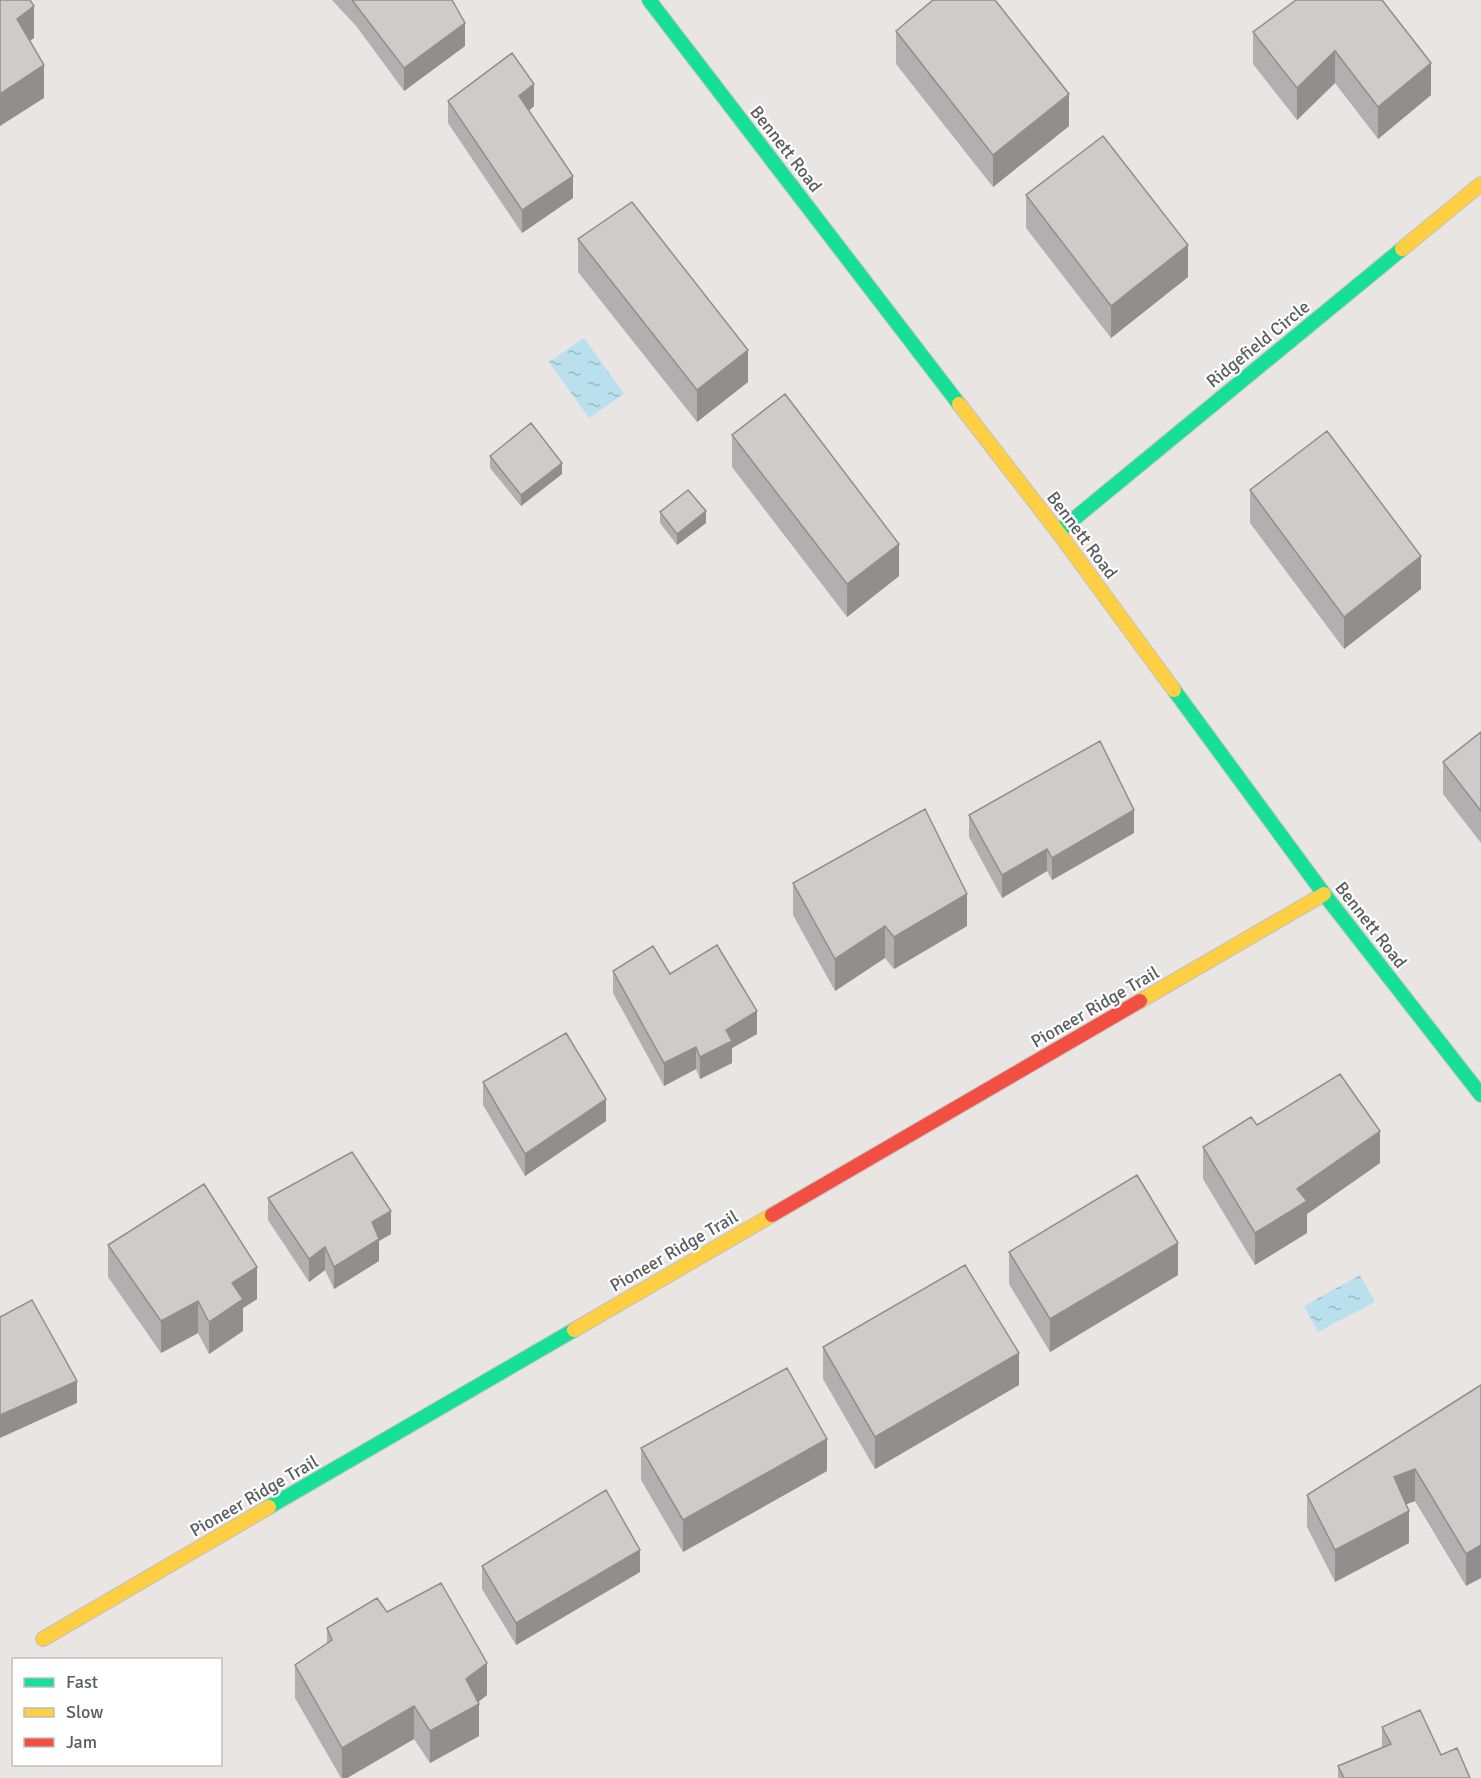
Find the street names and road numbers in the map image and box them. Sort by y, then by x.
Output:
street label: Bennett Road [745,101,827,197]
street label: Ridgefield Circle [1202,296,1314,392]
street label: Bennett Road [1042,487,1122,583]
street label: Bennett Road [1330,877,1412,973]
street label: Pioneer Ridge Trail [1027,961,1163,1053]
street label: Pioneer Ridge Trail [606,1205,742,1297]
street label: Pioneer Ridge Trail [186,1450,322,1542]

